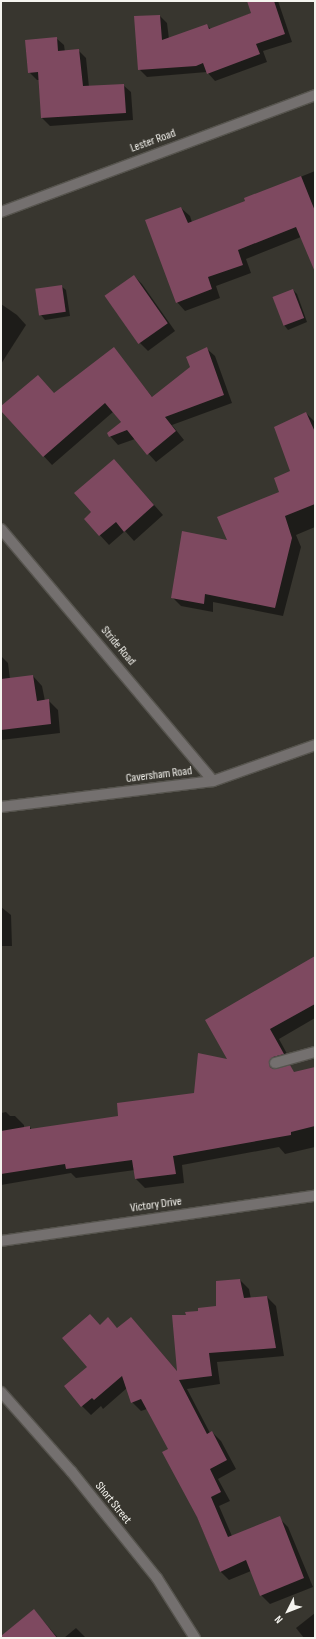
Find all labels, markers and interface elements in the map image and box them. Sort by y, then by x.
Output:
street label: Lester Road [128,126,178,156]
street label: Stride Road [98,624,138,668]
street label: Caversham Road [125,764,193,786]
street label: Victory Drive [129,1194,183,1216]
street label: Short Street [92,1479,134,1527]
north arrow [268,1591,308,1631]
text: N [272,1613,286,1626]

